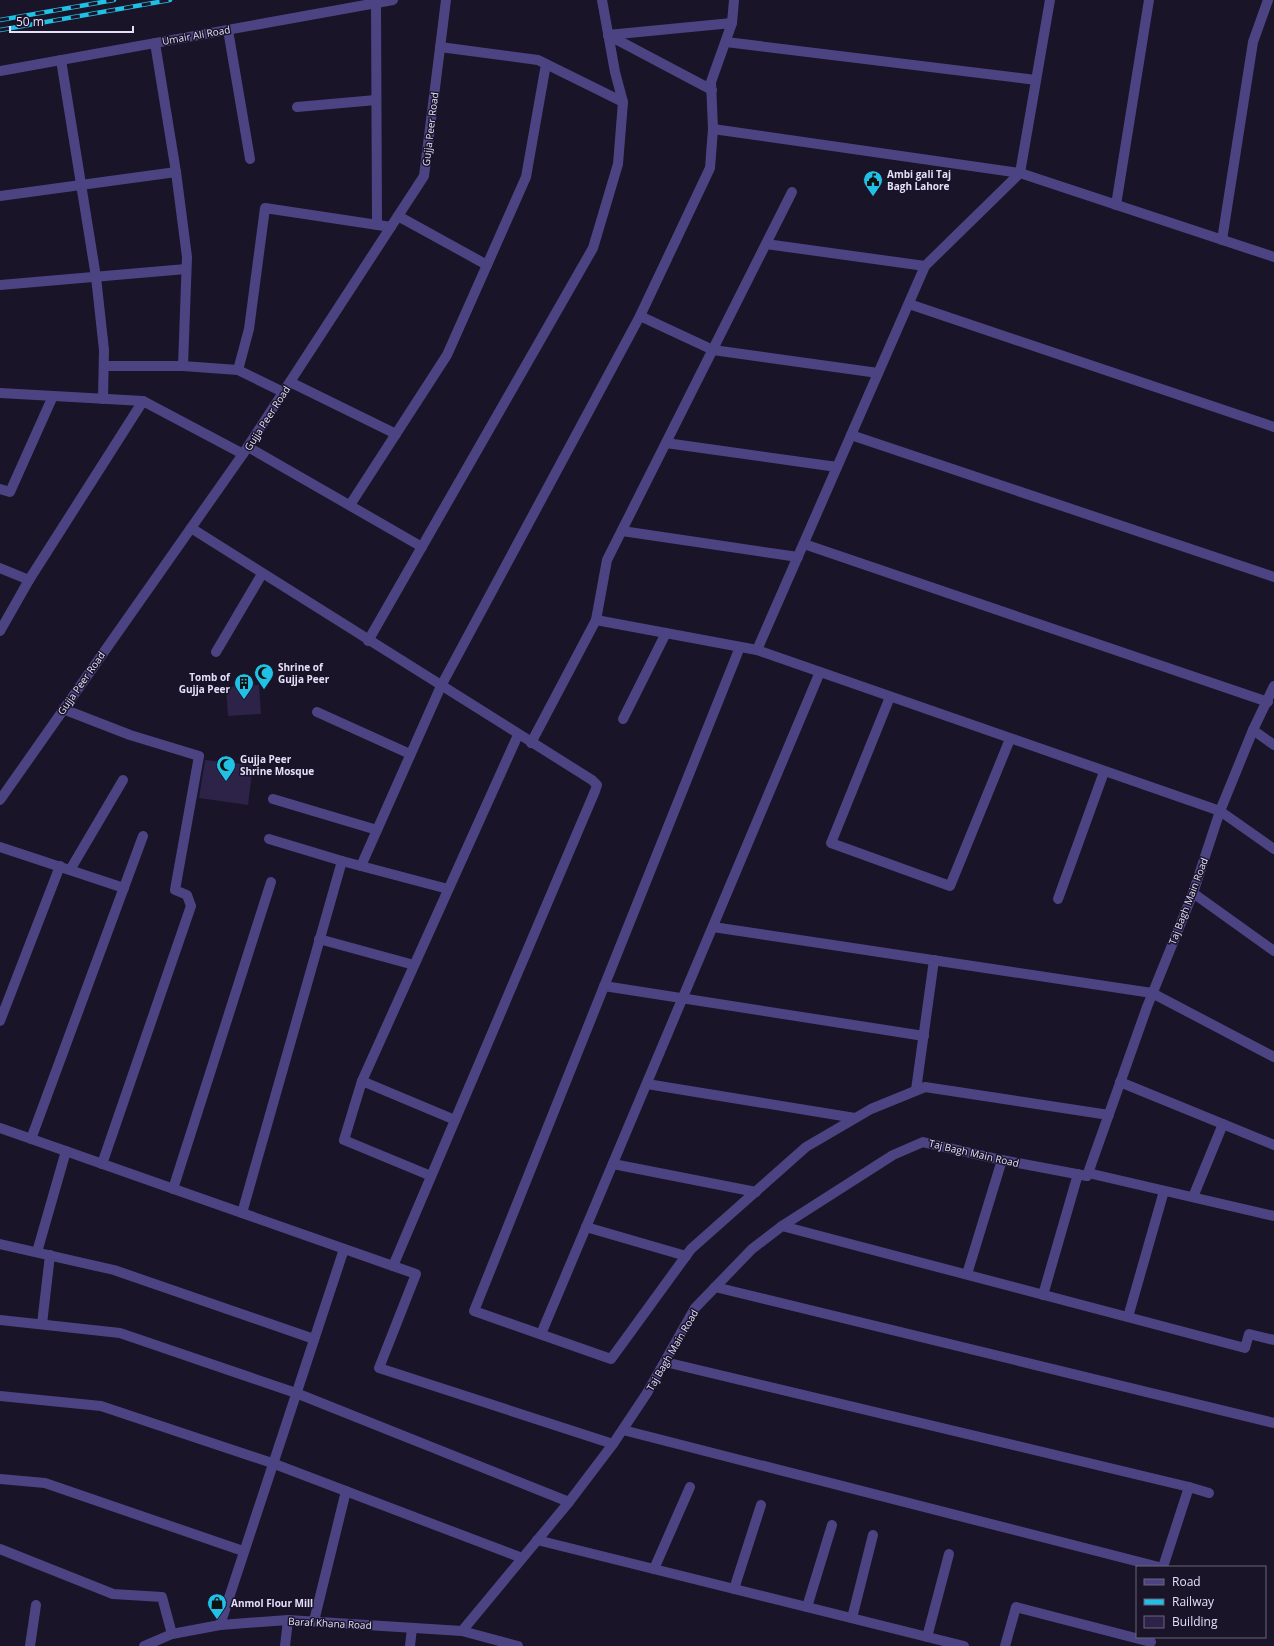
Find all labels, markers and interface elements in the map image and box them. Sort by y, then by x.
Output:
scale bar [10,8,133,34]
text: 50 m [16,13,44,30]
street label: Umair Ali Road [161,22,231,48]
street label: Gujja Peer Road [419,91,441,167]
place label: Ambi gali Taj Bagh Lahore [887,167,951,193]
public building icon: Ambi gali Taj Bagh Lahore [862,169,884,197]
street label: Gujja Peer Road [241,383,293,453]
street label: Gujja Peer Road [54,649,108,717]
place label: Shrine of Gujja Peer [278,660,330,686]
mosque icon: Shrine of Gujja Peer [253,662,275,690]
place label: Tomb of Gujja Peer [179,670,231,696]
building icon: Tomb of Gujja Peer [233,672,255,700]
place label: Gujja Peer Shrine Mosque [240,752,314,778]
mosque icon: Gujja Peer Shrine Mosque [215,754,237,782]
street label: Taj Bagh Main Road [1165,856,1211,946]
street label: Taj Bagh Main Road [928,1136,1020,1170]
street label: Taj Bagh Main Road [643,1307,701,1393]
legend [1136,1566,1266,1638]
text: Road [1172,1573,1201,1590]
shop icon: Anmol Flour Mill [206,1592,228,1620]
text: Railway [1172,1593,1215,1610]
place label: Anmol Flour Mill [231,1596,313,1610]
text: Building [1172,1613,1218,1630]
street label: Baraf Khana Road [288,1614,372,1632]

